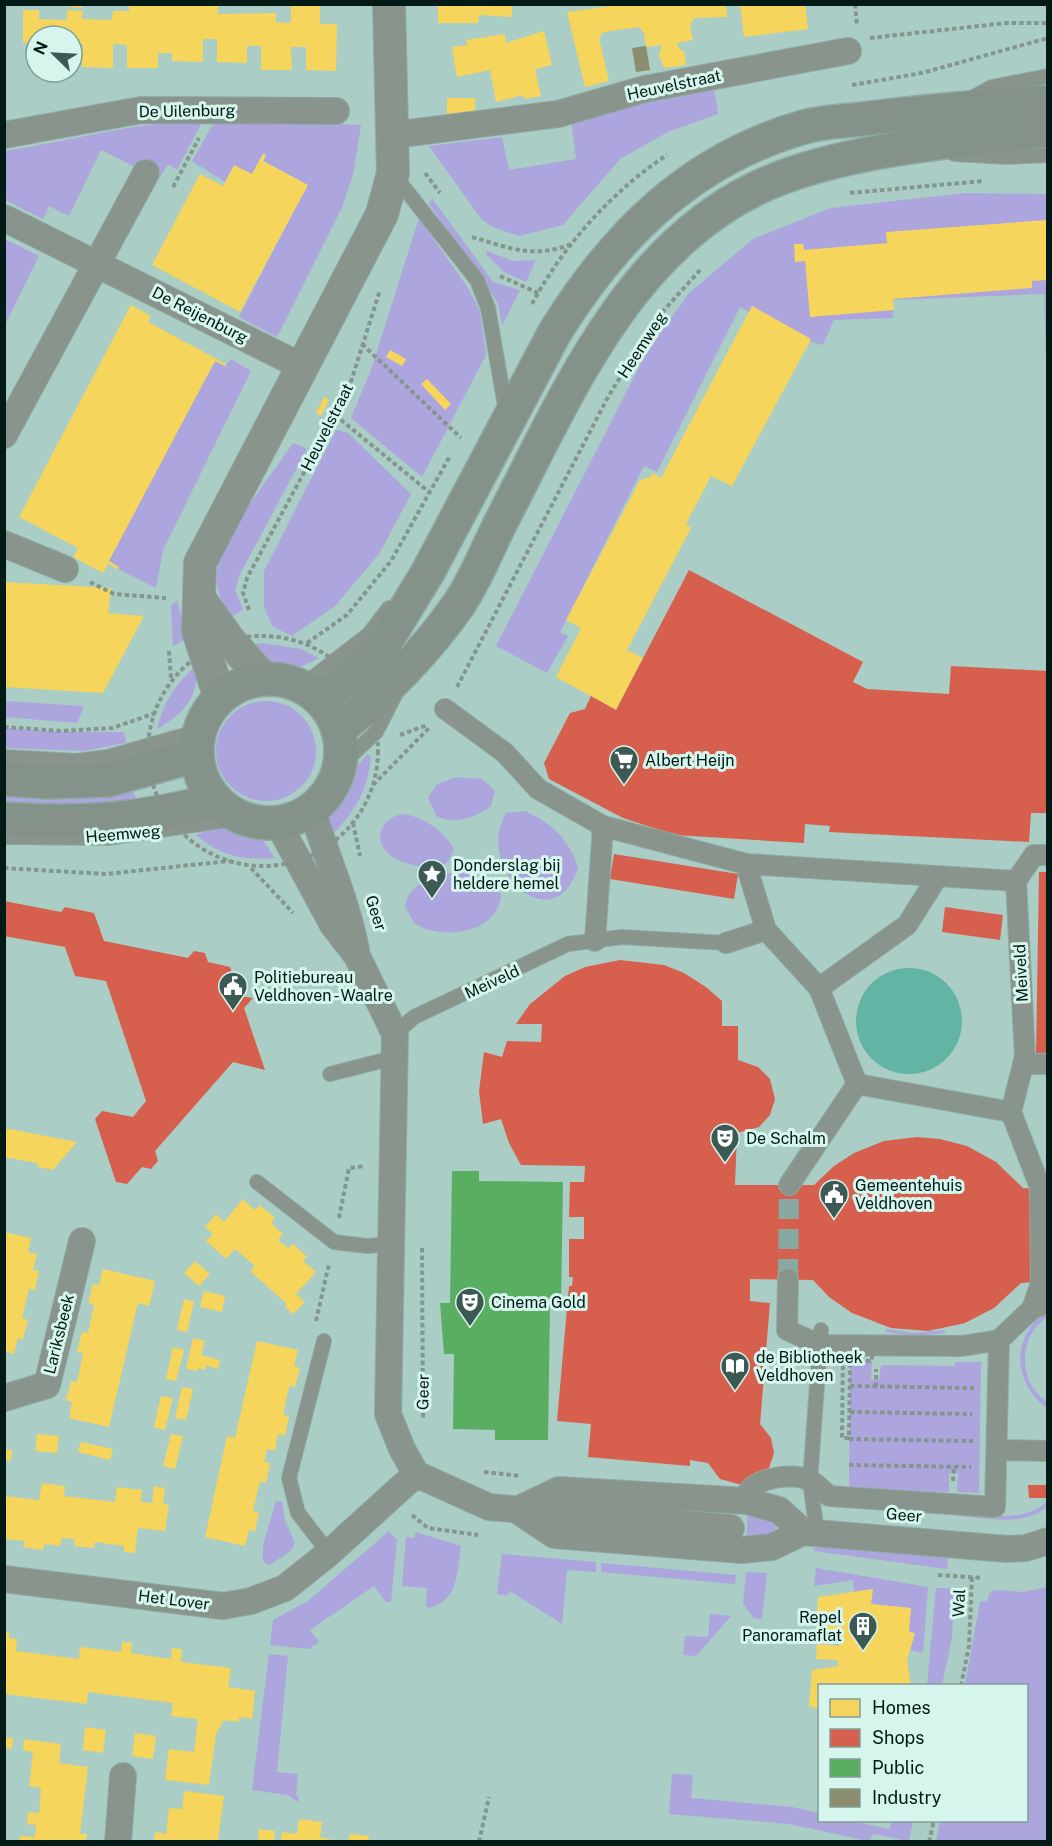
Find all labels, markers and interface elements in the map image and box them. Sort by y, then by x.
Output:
north arrow [24,24,84,84]
text: N [30,39,52,58]
street label: Heuvelstraat [625,66,723,104]
street label: De Uilenburg [138,101,236,121]
street label: De Reijenburg [149,283,251,347]
street label: Heemweg [614,308,670,382]
street label: Heuvelstraat [297,380,357,474]
supermarket icon: Albert Heijn [608,744,640,786]
place label: Albert Heijn [645,751,735,770]
street label: Heemweg [85,821,161,847]
place label: Donderslag bij heldere hemel [453,856,560,893]
place icon: Donderslag bij heldere hemel [416,858,448,900]
street label: Geer [361,893,391,933]
street label: Meiveld [1010,944,1032,1002]
street label: Meiveld [462,961,522,1003]
place label: Politiebureau Veldhoven - Waalre [254,968,393,1005]
public building icon: Politiebureau Veldhoven - Waalre [217,970,249,1012]
theatre icon: De Schalm [709,1122,741,1164]
place label: De Schalm [746,1129,826,1148]
place label: Gemeentehuis Veldhoven [855,1176,962,1213]
public building icon: Gemeentehuis Veldhoven [818,1178,850,1220]
theatre icon: Cinema Gold [454,1286,486,1328]
street label: Lariksbeek [40,1292,78,1376]
place label: Cinema Gold [491,1293,586,1312]
place label: de Bibliotheek Veldhoven [756,1348,863,1385]
library icon: de Bibliotheek Veldhoven [719,1350,751,1392]
street label: Geer [413,1374,433,1410]
street label: Geer [885,1504,923,1526]
street label: Het Lover [137,1586,211,1614]
street label: Wal [949,1588,969,1618]
place label: Repel Panoramaflat [742,1608,842,1645]
building icon: Repel Panoramaflat [847,1610,879,1652]
legend [818,1684,1028,1822]
text: Homes [872,1697,931,1718]
text: Shops [872,1727,924,1748]
text: Public [872,1757,924,1778]
text: Industry [872,1787,942,1808]

